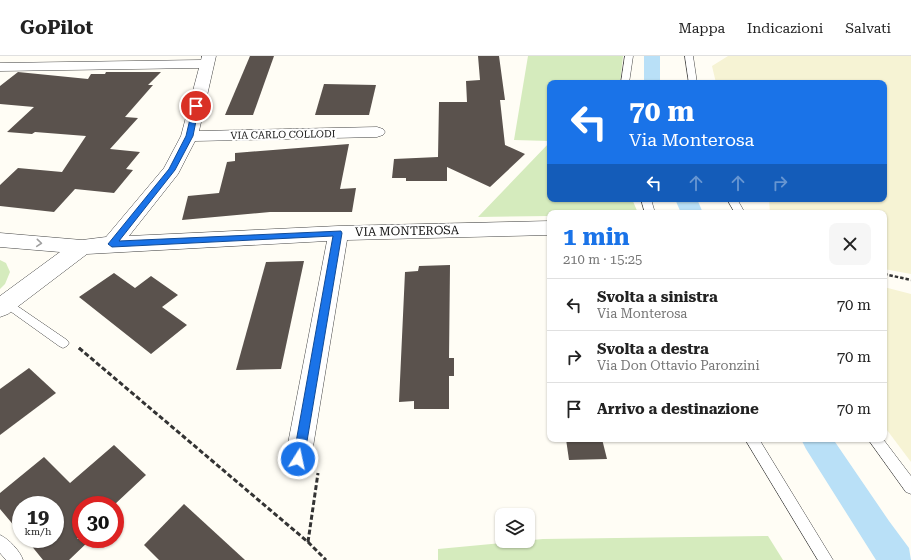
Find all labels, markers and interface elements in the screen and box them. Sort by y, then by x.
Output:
text: GoPilot [20,16,93,39]
text: Mappa [678,20,725,36]
text: Indicazioni [747,20,823,36]
text: Salvati [845,20,891,36]
pin [179,89,213,123]
icon: arrive [185,95,207,117]
text: 70 m [629,95,694,128]
icon: left [563,96,615,148]
street label: VIA CARLO COLLODI [230,128,336,141]
text: Via Monterosa [629,129,754,150]
icon: left [643,172,665,194]
icon: ahead [685,172,707,194]
icon: ahead [727,172,749,194]
icon: right [769,172,791,194]
street label: VIA MONTEROSA [355,223,460,239]
text: 1 min [563,223,630,251]
button: close [829,223,871,265]
one-way arrow [36,239,42,248]
text: 210 m · 15:25 [563,252,642,267]
text: Svolta a sinistra [597,288,718,306]
icon: left [563,294,585,316]
text: 70 m [837,296,871,314]
text: Via Monterosa [597,306,687,321]
text: Svolta a destra [597,340,709,358]
icon: right [563,346,585,368]
text: 70 m [837,348,871,366]
text: Via Don Ottavio Paronzini [597,358,760,373]
icon: arrive [563,398,585,420]
text: Arrivo a destinazione [597,400,759,418]
text: 70 m [837,400,871,418]
position arrow [277,438,319,480]
speed limit sign: 30 [72,496,124,548]
text: 19 [27,505,49,529]
map controls [495,508,535,548]
button: layers [495,508,535,548]
text: km/h [25,526,51,537]

